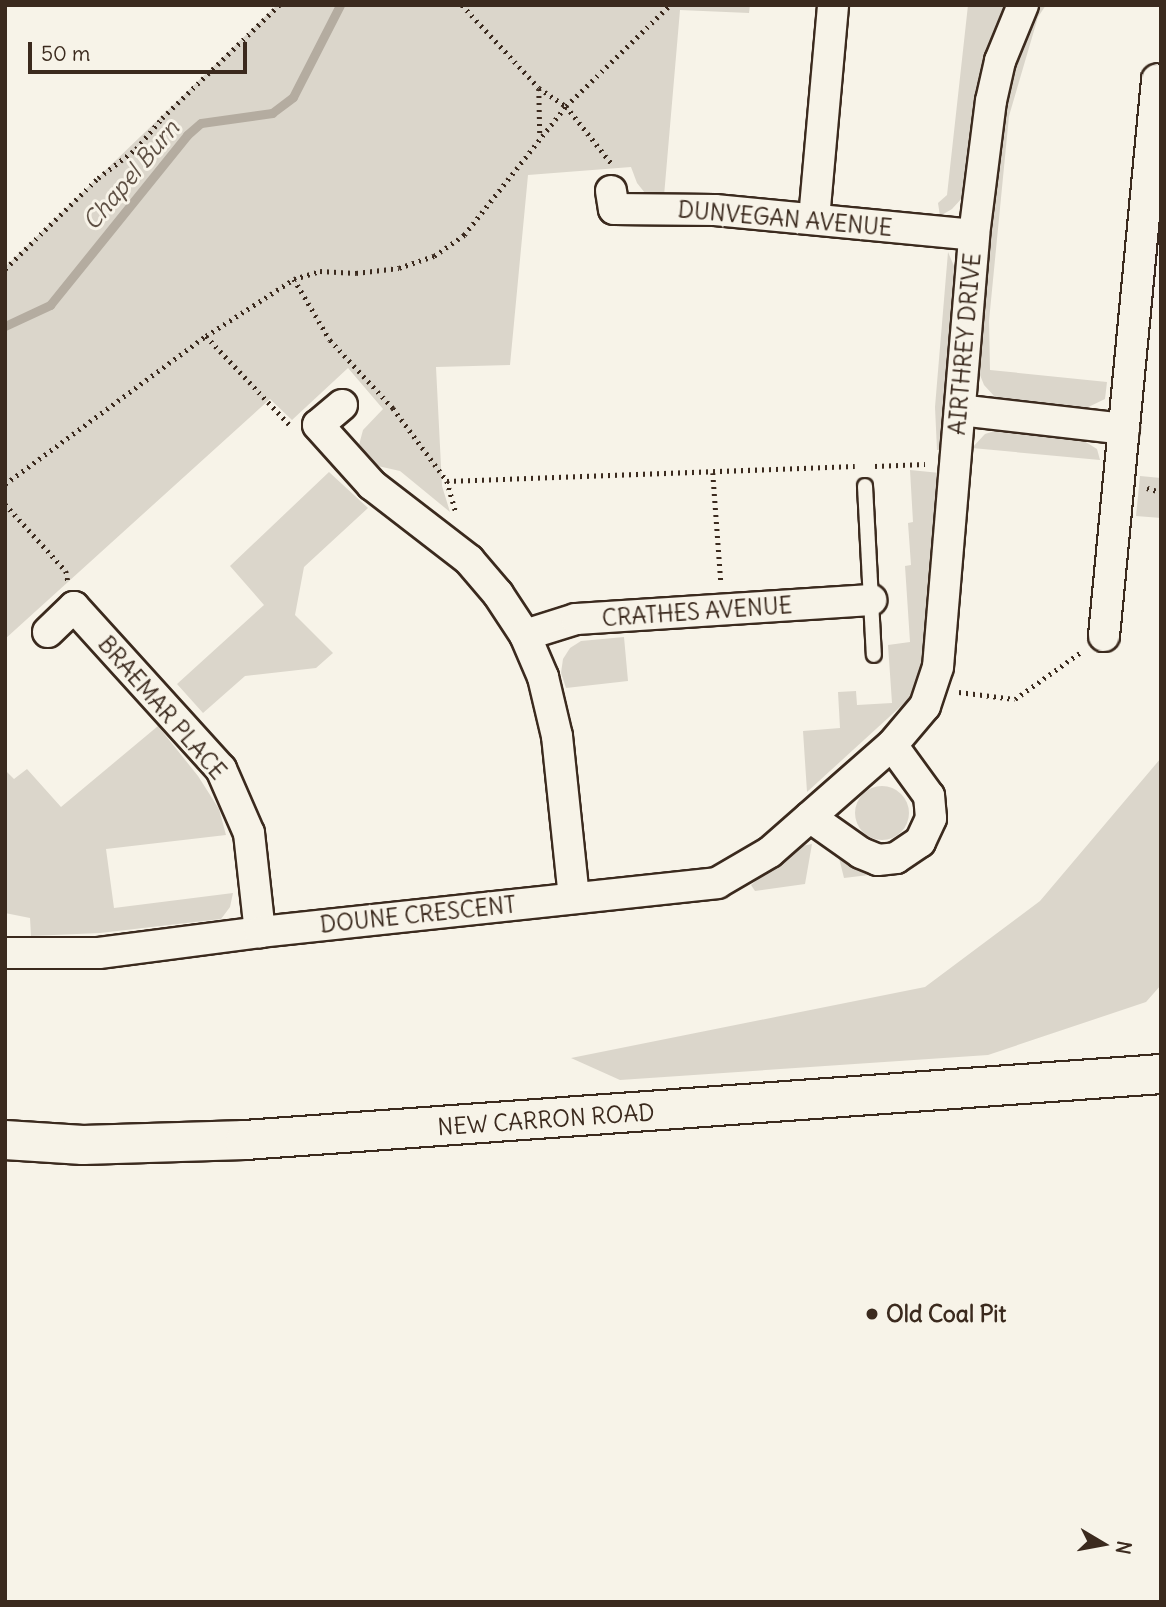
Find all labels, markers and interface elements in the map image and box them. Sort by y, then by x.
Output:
scale bar [32,28,250,72]
text: 50 m [41,40,90,67]
water label: Chapel Burn [77,114,185,236]
street label: DUNVEGAN AVENUE [677,196,893,242]
street label: AIRTHREY DRIVE [943,252,987,436]
street label: CRATHES AVENUE [601,592,793,632]
street label: BRAEMAR PLACE [92,631,232,785]
street label: DOUNE CRESCENT [319,891,517,939]
street label: NEW CARRON ROAD [437,1099,655,1141]
place label: Old Coal Pit [886,1300,1006,1328]
marker: Old Coal Pit [864,1306,880,1322]
north arrow [1068,1509,1138,1579]
text: N [1111,1539,1137,1556]

